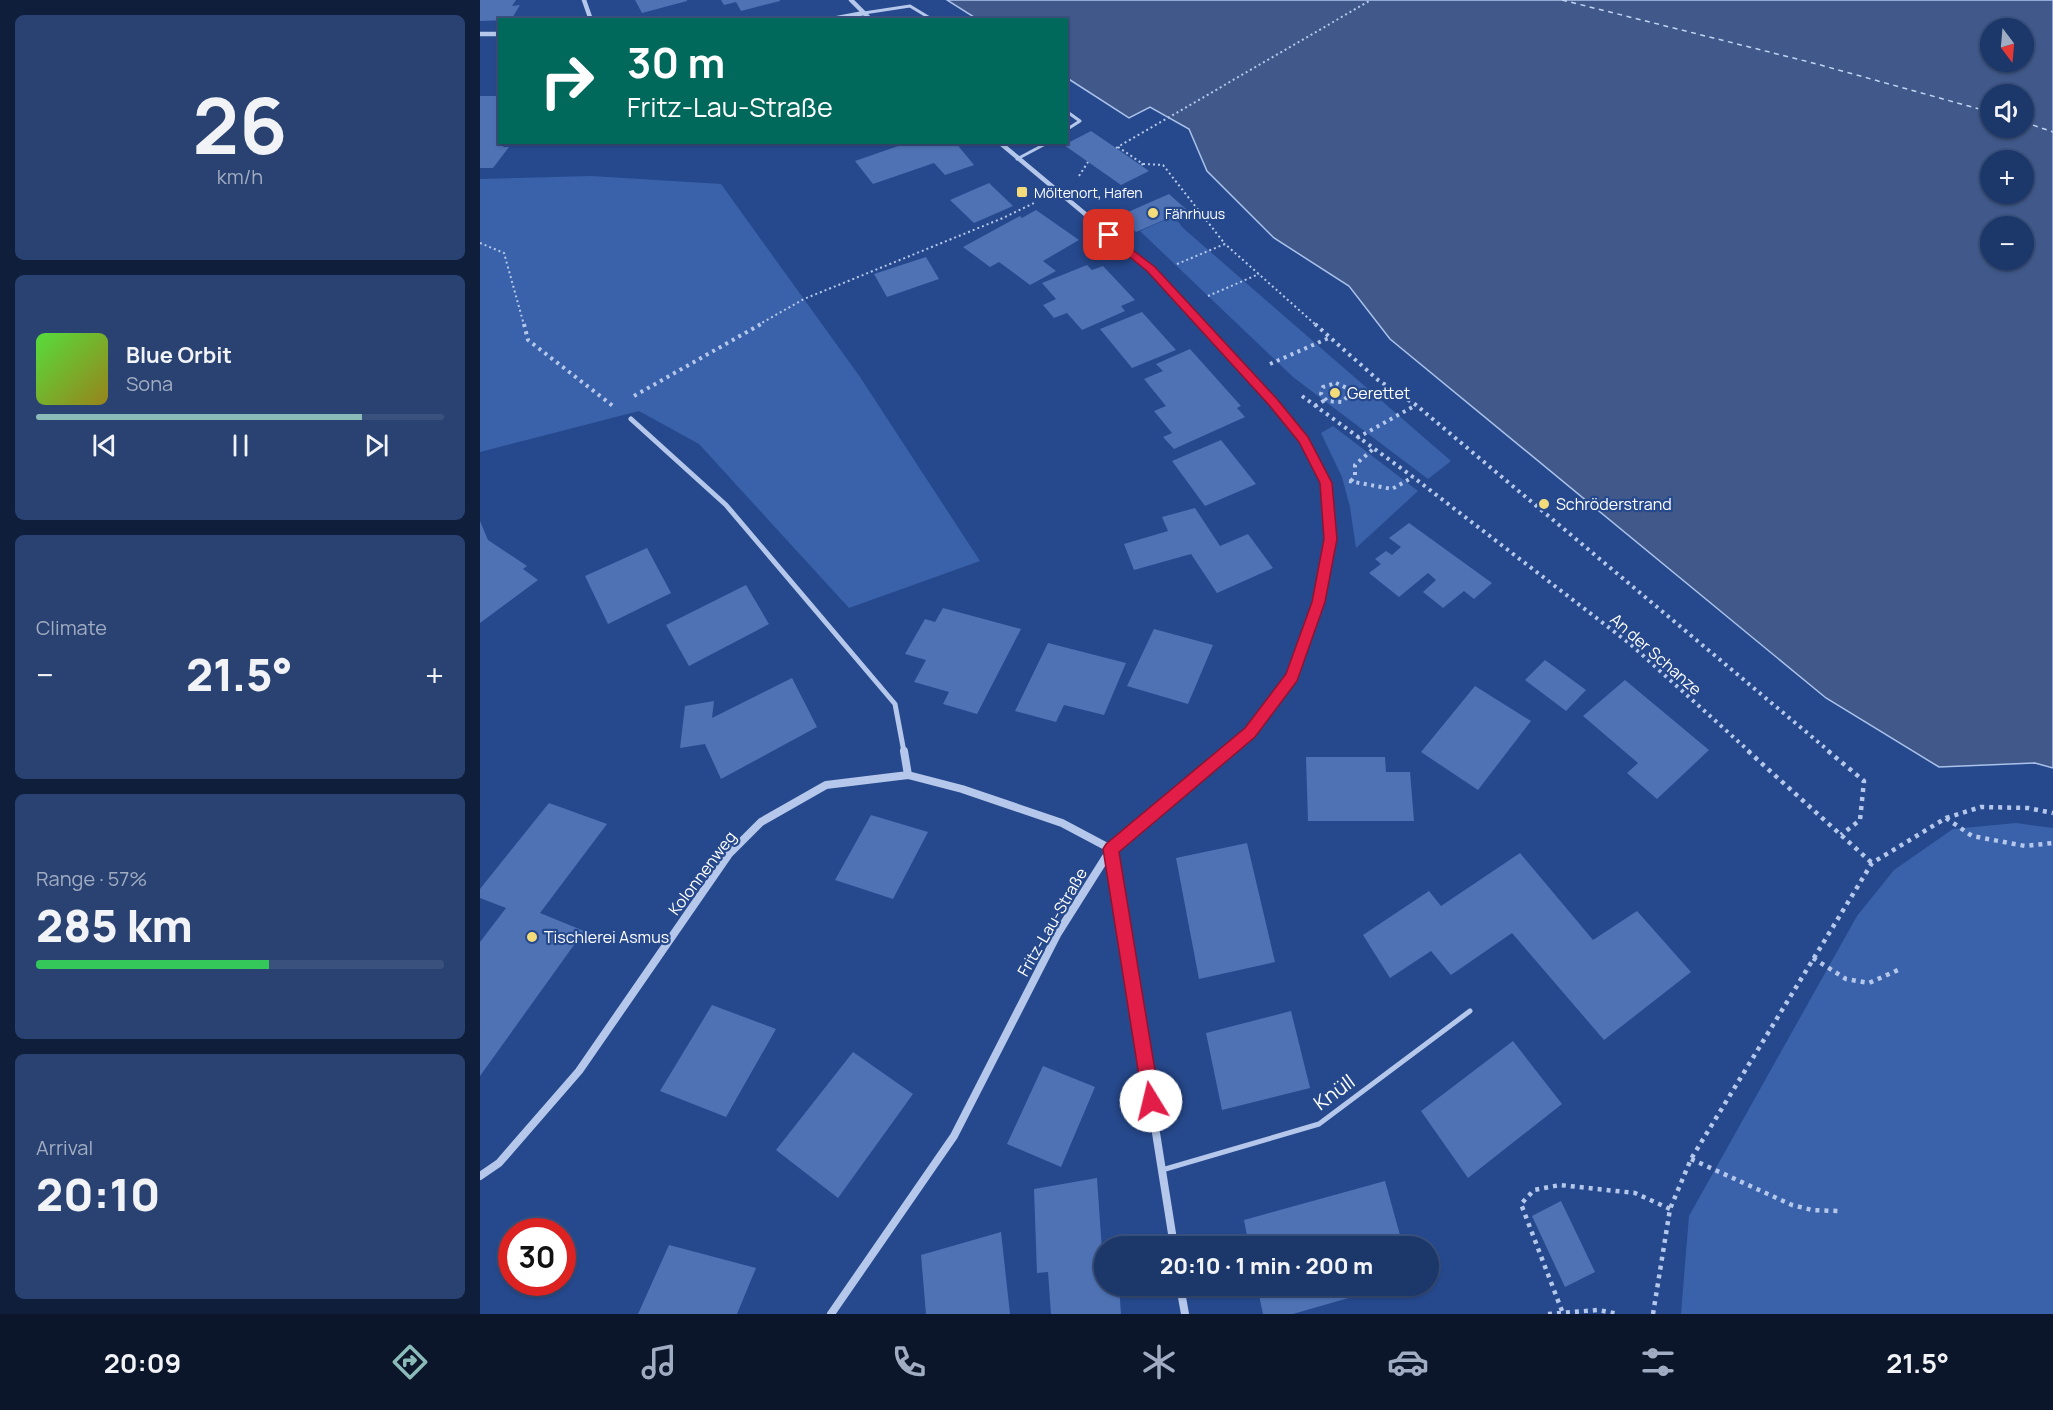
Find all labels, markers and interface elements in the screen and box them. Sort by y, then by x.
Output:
north arrow [1980,18,2034,72]
map controls [1980,18,2034,270]
text: 30 m [627,33,725,91]
icon: right [528,42,606,120]
text: 26 [193,71,287,177]
button: sound [1980,84,2034,138]
text: Fritz-Lau-Straße [627,88,833,125]
button: + [1980,150,2034,204]
text: km/h [217,163,263,190]
place label: Möltenort, Hafen [1034,183,1143,202]
marker: Möltenort, Hafen [1015,185,1029,199]
place label: Fährhuus [1165,204,1225,223]
marker: Fährhuus [1146,206,1160,220]
pin [1083,209,1134,260]
button: − [1980,216,2034,270]
icon: arrive [1092,218,1125,251]
text: Blue Orbit [126,340,232,370]
text: Sona [126,370,173,397]
place label: Gerettet [1347,382,1410,404]
marker: Gerettet [1328,386,1342,400]
icon: previous [88,429,121,462]
icon: pause [224,429,257,462]
icon: next [360,429,393,462]
place label: Schröderstrand [1556,493,1672,515]
marker: Schröderstrand [1537,497,1551,511]
street label: An der Schanze [1606,608,1706,700]
text: Climate [36,614,107,641]
text: 21.5° [186,643,293,705]
text: − [36,652,54,697]
text: + [425,652,444,697]
street label: Kolonnenweg [663,826,741,920]
street label: Fritz-Lau-Straße [1012,864,1092,980]
text: Range · 57% [36,865,147,892]
text: 285 km [36,894,193,956]
place label: Tischlerei Asmus [544,926,669,948]
marker: Tischlerei Asmus [525,930,539,944]
street label: Knüll [1308,1068,1360,1116]
position arrow [1119,1069,1183,1133]
text: Arrival [36,1134,93,1161]
text: 20:10 [36,1163,160,1225]
speed limit sign: 30 [498,1218,576,1296]
text: 20:10 · 1 min · 200 m [1160,1251,1373,1281]
icon: directions [389,1341,431,1383]
icon: music [638,1341,680,1383]
icon: phone [888,1341,930,1383]
icon: climate [1138,1341,1180,1383]
icon: car [1387,1341,1429,1383]
icon: filters [1637,1341,1679,1383]
text: 20:09 [104,1344,181,1381]
text: 21.5° [1886,1344,1949,1381]

